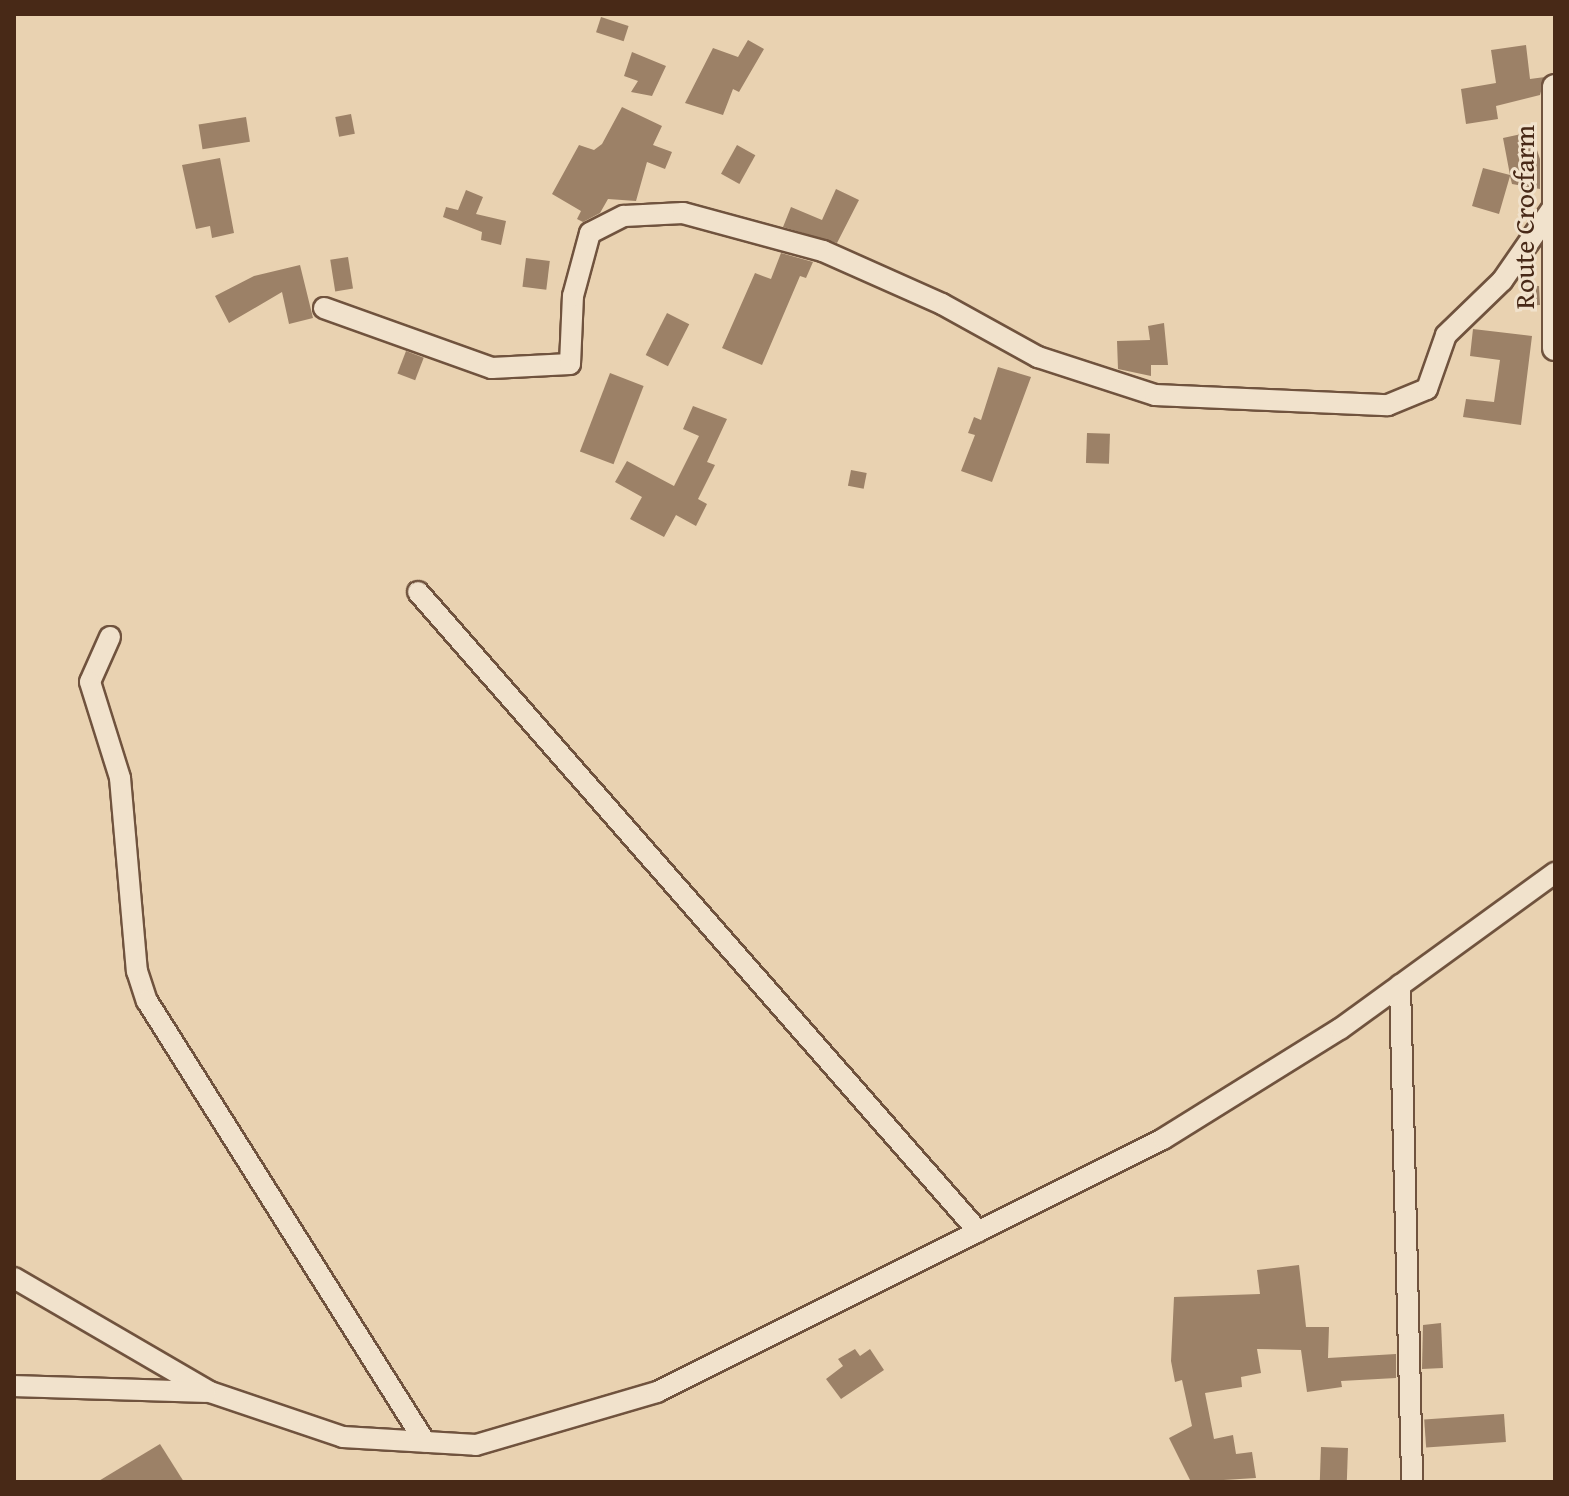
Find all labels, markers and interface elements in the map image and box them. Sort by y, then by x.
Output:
street label: Route Crocfarm [1507,125,1541,309]

